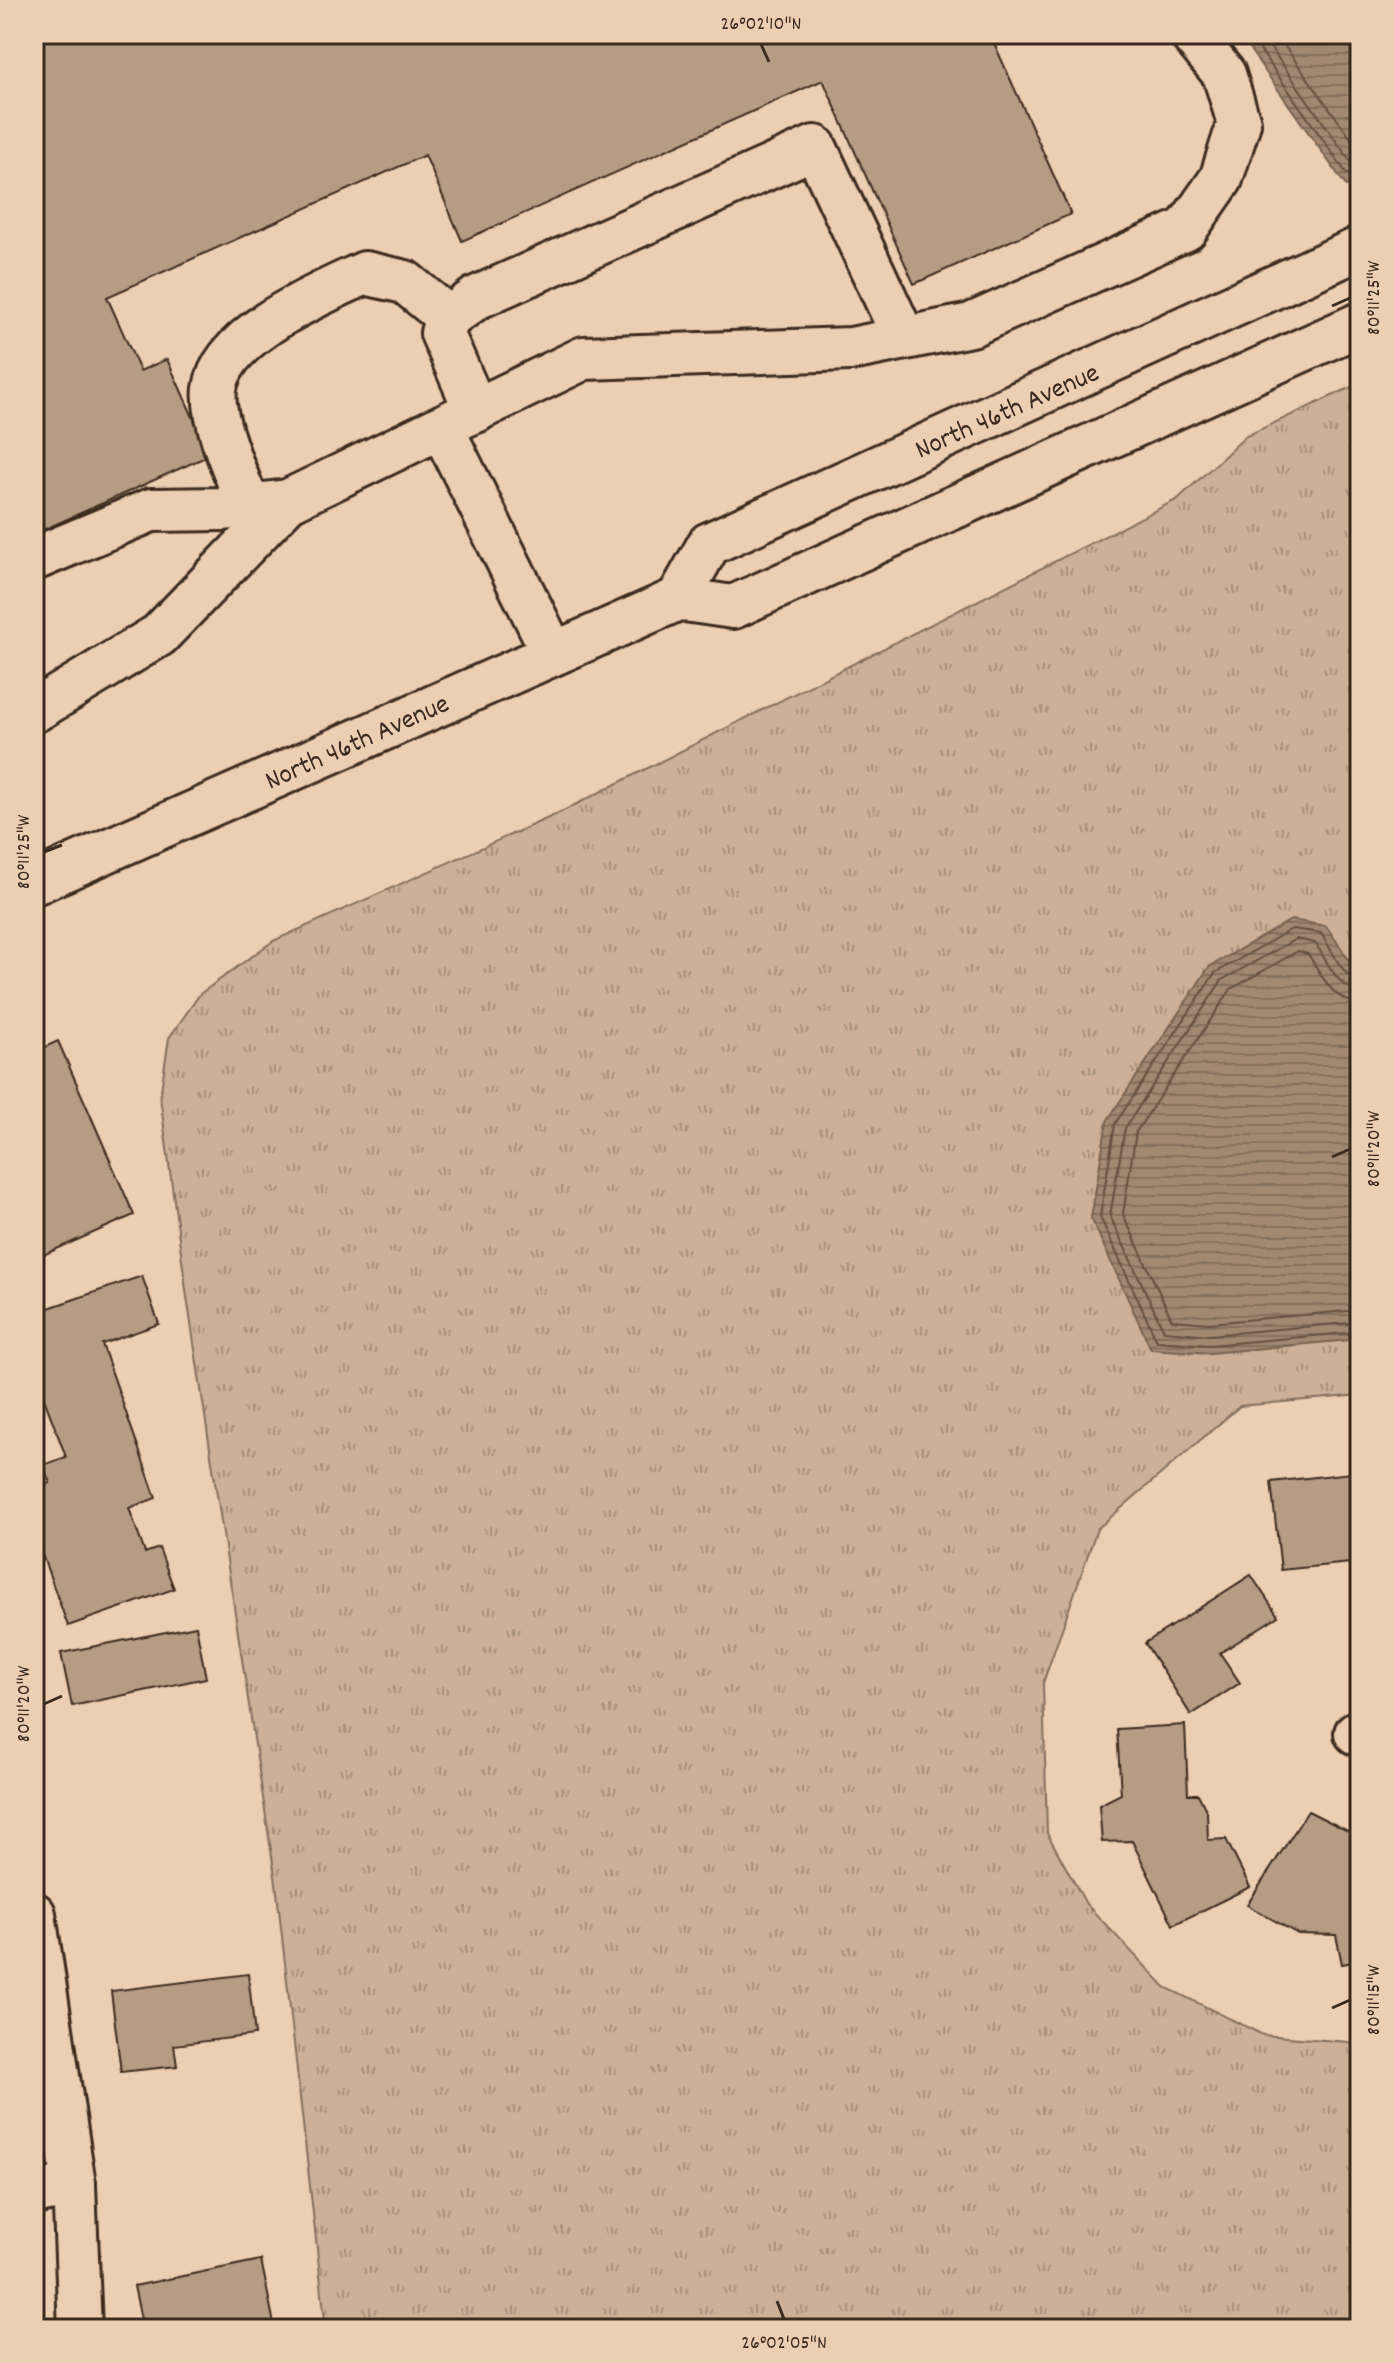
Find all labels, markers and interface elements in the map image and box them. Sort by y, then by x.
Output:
text: 26°02'10"N [721,11,801,39]
text: 80°11'25"W [1361,260,1389,335]
street label: North 46th Avenue [910,355,1107,472]
street label: North 46th Avenue [260,686,457,803]
text: 80°11'25"W [11,814,39,889]
text: 80°11'20"W [1361,1110,1389,1187]
text: 80°11'20"W [11,1665,39,1742]
text: 80°11'15"W [1361,1964,1389,2035]
text: 26°02'05"N [741,2330,827,2358]

